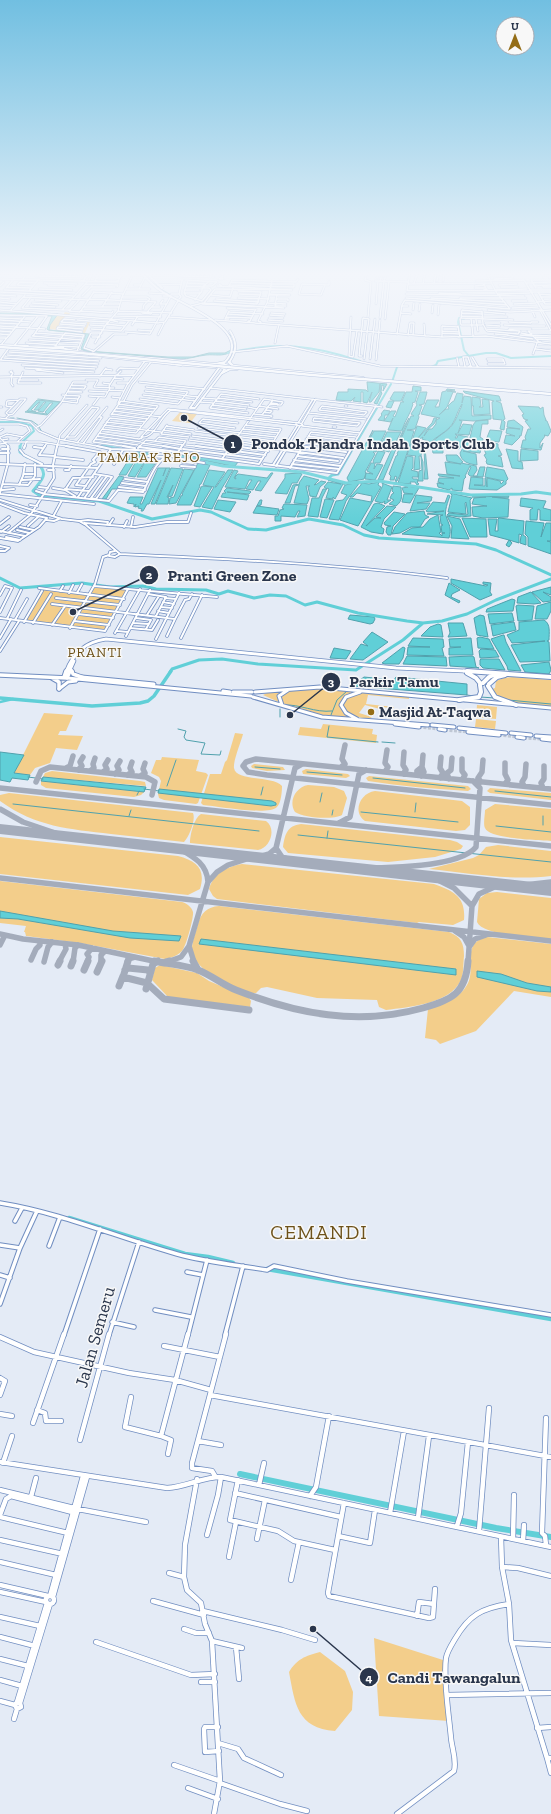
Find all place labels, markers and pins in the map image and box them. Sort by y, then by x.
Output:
callout: Pondok Tjandra Indah Sports Club [223,430,503,458]
callout: Pranti Green Zone [139,561,304,589]
callout: Parkir Tamu [321,668,447,696]
place label: Masjid At-Taqwa [379,703,491,721]
marker: Masjid At-Taqwa [366,707,376,717]
callout: Candi Tawangalun [359,1663,529,1691]

